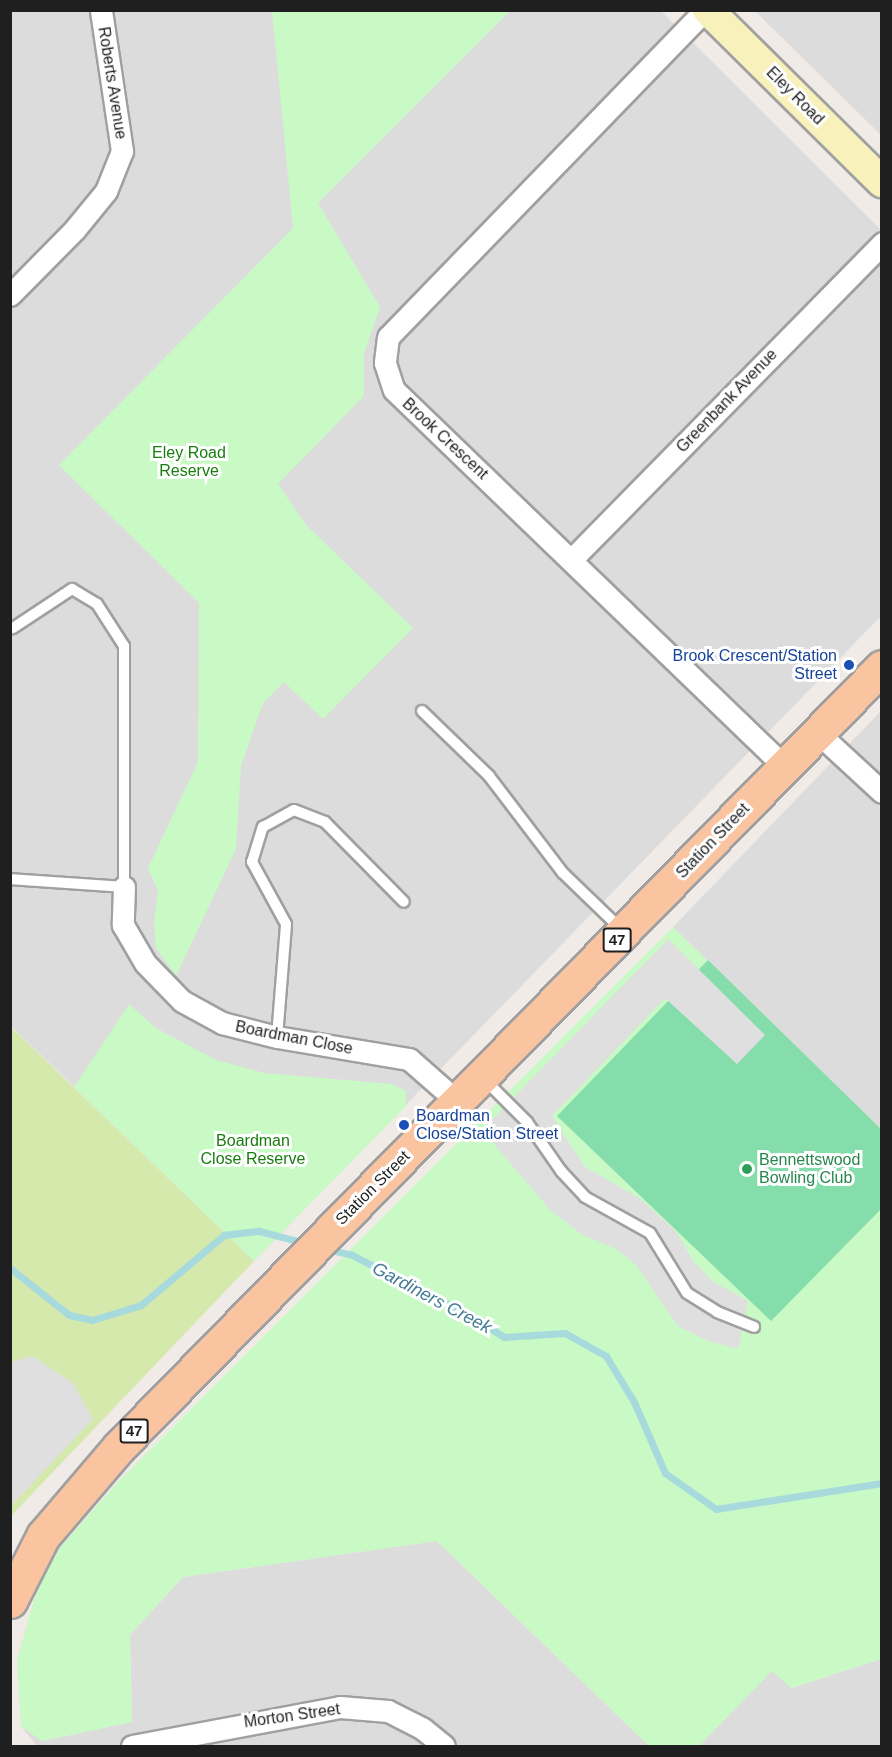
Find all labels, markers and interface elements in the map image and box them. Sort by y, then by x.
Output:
street label: Roberts Avenue [94,25,130,141]
street label: Eley Road [762,63,828,129]
street label: Greenbank Avenue [672,345,782,457]
street label: Brook Crescent [398,394,492,484]
park label: Eley Road Reserve [152,443,226,481]
place label: Brook Crescent/Station Street [672,646,837,684]
marker: Brook Crescent/Station Street [842,658,856,672]
street label: Station Street [672,799,754,883]
road number: 47 [602,928,632,952]
street label: Boardman Close [234,1017,354,1059]
place label: Boardman Close/Station Street [416,1106,558,1144]
marker: Boardman Close/Station Street [397,1118,411,1132]
park label: Boardman Close Reserve [201,1131,305,1169]
street label: Station Street [332,1147,414,1229]
place label: Bennettswood Bowling Club [759,1150,860,1188]
marker: Bennettswood Bowling Club [740,1162,754,1176]
water label: Gardiners Creek [369,1257,495,1339]
road number: 47 [119,1419,149,1443]
street label: Morton Street [243,1700,341,1732]

